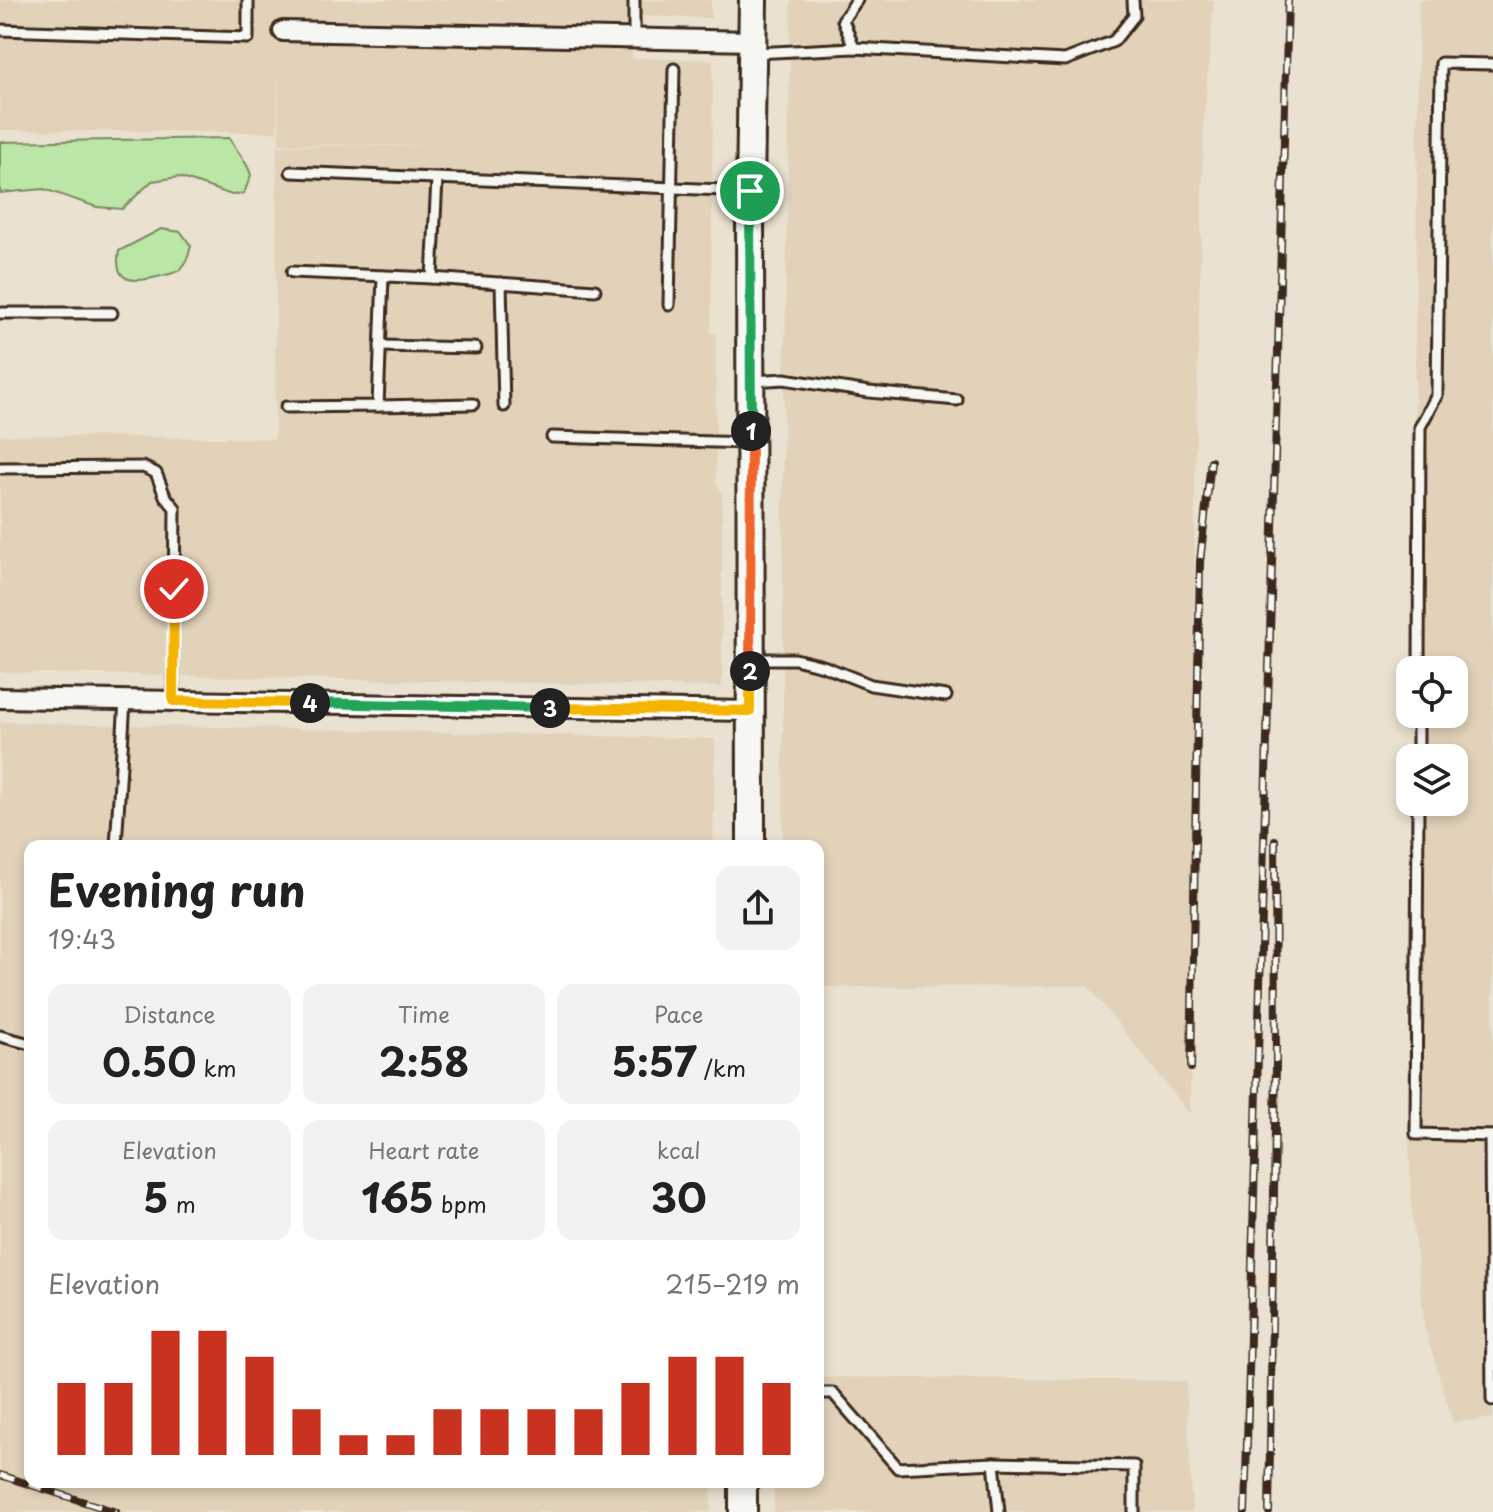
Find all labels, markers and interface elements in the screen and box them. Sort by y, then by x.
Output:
pin [716,157,784,225]
icon: arrive [728,169,772,213]
pin: 1 [731,411,771,451]
text: 1 [746,414,756,447]
pin [140,555,208,623]
icon: check [152,567,196,611]
pin: 2 [730,651,770,691]
text: 2 [742,654,758,687]
map controls [1396,656,1468,816]
button: locate [1396,656,1468,728]
pin: 4 [290,683,330,723]
text: 4 [303,686,317,719]
pin: 3 [530,688,570,728]
text: 3 [543,691,557,724]
button: layers [1396,744,1468,816]
text: Evening run [48,856,306,922]
button: share [716,866,800,950]
text: 19:43 [48,919,116,958]
text: Distance [123,997,215,1030]
text: Time [398,997,450,1030]
text: Pace [654,997,703,1030]
text: 0.50 [102,1030,196,1091]
text: 2:58 [379,1030,469,1091]
text: 5:57 [611,1030,697,1091]
text: km [196,1051,237,1084]
text: /km [697,1051,746,1084]
text: Elevation [122,1133,217,1166]
text: Heart rate [368,1133,480,1166]
text: kcal [657,1133,701,1166]
text: 5 [143,1166,169,1227]
text: 165 [361,1166,434,1227]
text: 30 [651,1166,707,1227]
text: m [169,1187,196,1220]
text: bpm [434,1187,487,1220]
text: Elevation [48,1264,160,1303]
text: 215–219 m [665,1264,800,1303]

